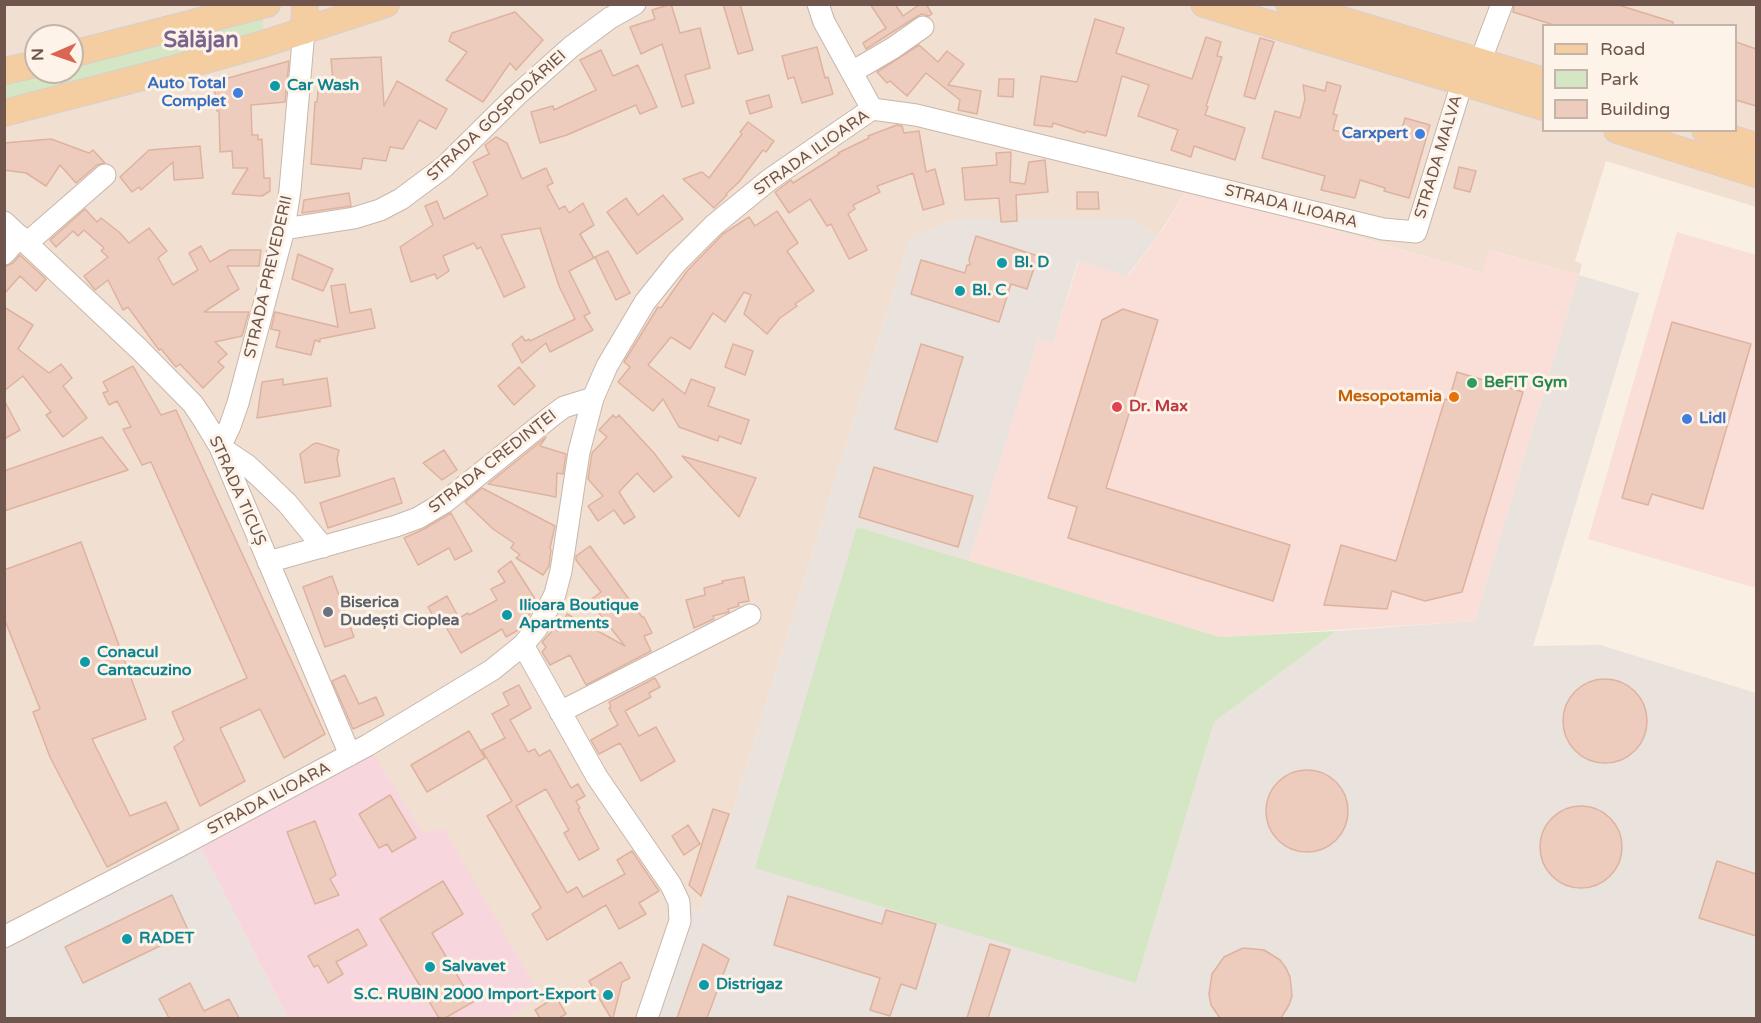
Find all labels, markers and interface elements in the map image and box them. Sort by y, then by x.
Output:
north arrow [24,24,84,84]
legend [1542,24,1737,132]
district label: Sălăjan [163,28,239,54]
text: Road [1600,38,1645,60]
street label: STRADA GOSPODĂRIEI [423,46,571,186]
text: N [28,48,48,61]
text: Park [1600,68,1638,90]
place label: Auto Total Complet [147,74,226,112]
place label: Car Wash [287,76,359,96]
marker: Car Wash [268,79,282,93]
marker: Auto Total Complet [231,86,245,100]
street label: STRADA MALVA [1411,93,1467,221]
text: Building [1600,98,1670,120]
street label: STRADA ILIOARA [751,106,873,200]
place label: Carxpert [1342,124,1408,144]
marker: Carxpert [1413,127,1427,141]
street label: STRADA ILIOARA [1222,181,1360,233]
street label: STRADA PREVEDERII [241,194,297,360]
place label: Bl. D [1014,253,1049,273]
marker: Bl. D [995,256,1009,270]
place label: Bl. C [972,281,1006,301]
marker: Bl. C [953,284,967,298]
place label: BeFIT Gym [1484,373,1567,393]
marker: BeFIT Gym [1465,376,1479,390]
place label: Mesopotamia [1338,387,1442,407]
marker: Mesopotamia [1447,390,1461,404]
place label: Dr. Max [1129,397,1188,417]
marker: Dr. Max [1110,400,1124,414]
street label: STRADA CREDINȚEI [425,406,561,518]
place label: Lidl [1699,409,1726,429]
marker: Lidl [1680,412,1694,426]
street label: STRADA TICUȘ [204,433,270,549]
place label: Biserica Dudești Cioplea [340,593,460,631]
place label: Ilioara Boutique Apartments [519,596,639,634]
marker: Biserica Dudești Cioplea [321,605,335,619]
marker: Ilioara Boutique Apartments [500,608,514,622]
place label: Conacul Cantacuzino [97,643,191,681]
marker: Conacul Cantacuzino [78,655,92,669]
street label: STRADA ILIOARA [204,758,334,840]
place label: RADET [139,929,194,949]
marker: RADET [120,932,134,946]
place label: Salvavet [442,957,506,977]
marker: Salvavet [423,960,437,974]
place label: Distrigaz [716,975,783,995]
marker: Distrigaz [697,978,711,992]
place label: S.C. RUBIN 2000 Import-Export [354,985,596,1005]
marker: S.C. RUBIN 2000 Import-Export [601,988,615,1002]

